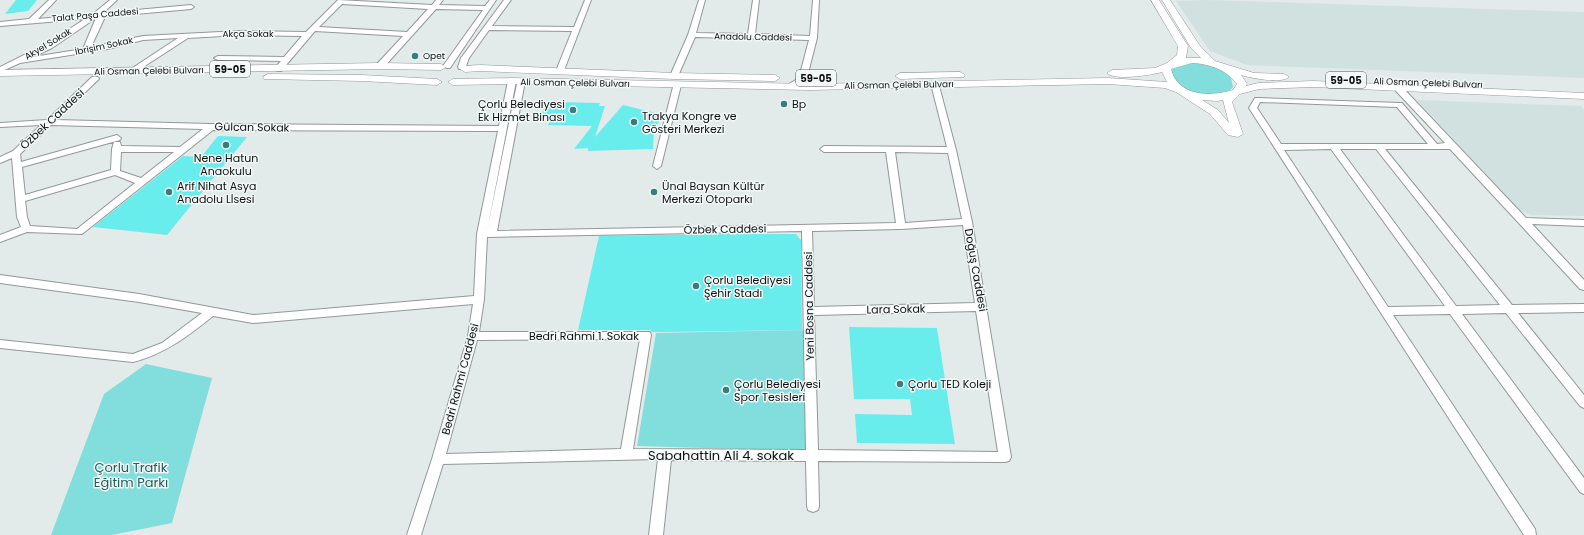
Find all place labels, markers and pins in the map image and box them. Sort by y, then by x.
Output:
place label: Opet [423,50,445,62]
marker: Opet [410,51,420,61]
place label: Çorlu Belediyesi Ek Hizmet Binası [478,96,565,125]
place label: Bp [792,96,806,112]
marker: Bp [779,99,789,109]
marker: Çorlu Belediyesi Ek Hizmet Binası [568,105,578,115]
place label: Trakya Kongre ve Gösteri Merkezi [642,108,737,137]
marker: Trakya Kongre ve Gösteri Merkezi [629,117,639,127]
marker: Nene Hatun Anaokulu [221,140,231,150]
place label: Nene Hatun Anaokulu [194,150,258,179]
place label: Arif Nihat Asya Anadolu Lİsesi [177,178,256,207]
place label: Ünal Baysan Kültür Merkezi Otoparkı [662,178,765,207]
marker: Arif Nihat Asya Anadolu Lİsesi [164,187,174,197]
marker: Ünal Baysan Kültür Merkezi Otoparkı [649,187,659,197]
place label: Çorlu Belediyesi Şehir Stadı [704,272,791,301]
marker: Çorlu Belediyesi Şehir Stadı [691,281,701,291]
place label: Çorlu Belediyesi Spor Tesisleri [734,376,821,405]
place label: Çorlu TED Koleji [908,376,992,392]
marker: Çorlu TED Koleji [895,379,905,389]
marker: Çorlu Belediyesi Spor Tesisleri [721,385,731,395]

